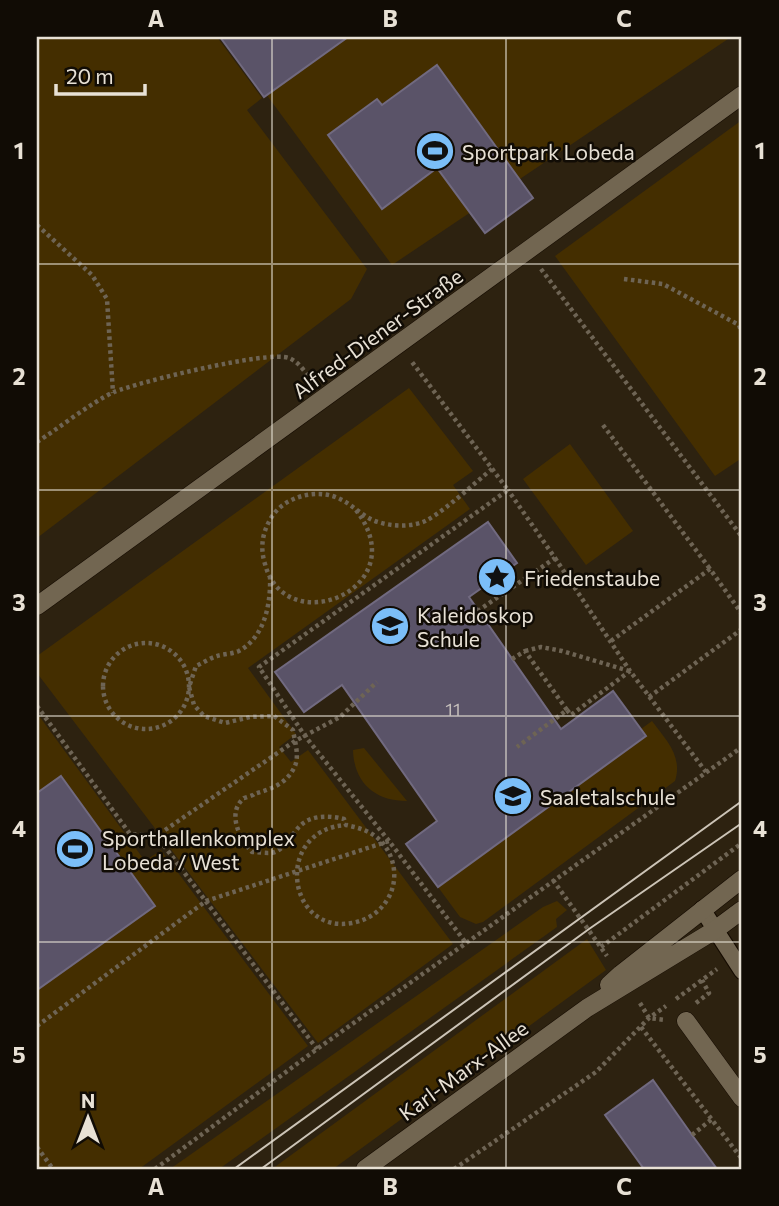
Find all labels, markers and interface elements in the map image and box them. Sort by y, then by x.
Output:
text: A [148,4,165,32]
text: B [382,4,398,32]
text: C [616,4,632,32]
scale bar [56,52,145,96]
text: 20 m [66,63,114,88]
sports icon: Sportpark Lobeda [414,130,456,172]
text: 1 [14,136,24,164]
text: 1 [755,136,765,164]
place label: Sportpark Lobeda [462,139,635,164]
street label: Alfred-Diener-Straße [287,263,467,403]
text: 2 [12,362,26,390]
text: 2 [753,362,767,390]
place icon: Friedenstaube [476,556,518,598]
place label: Friedenstaube [524,565,660,590]
text: 3 [12,588,26,616]
text: 3 [753,588,767,616]
place label: Kaleidoskop Schule [417,602,534,651]
school or university icon: Kaleidoskop Schule [369,605,411,647]
house number: 11 [445,698,461,720]
school or university icon: Saaletalschule [492,775,534,817]
place label: Saaletalschule [540,784,676,809]
text: 4 [12,814,26,842]
text: 4 [753,814,767,842]
place label: Sporthallenkomplex Lobeda / West [102,825,295,874]
sports icon: Sporthallenkomplex Lobeda / West [54,828,96,870]
street label: Karl-Marx-Allee [394,1015,532,1125]
text: 5 [12,1040,26,1068]
text: 5 [753,1040,767,1068]
north arrow [52,1084,122,1154]
text: N [81,1089,95,1112]
text: A [148,1172,165,1200]
text: B [382,1172,398,1200]
text: C [616,1172,632,1200]

